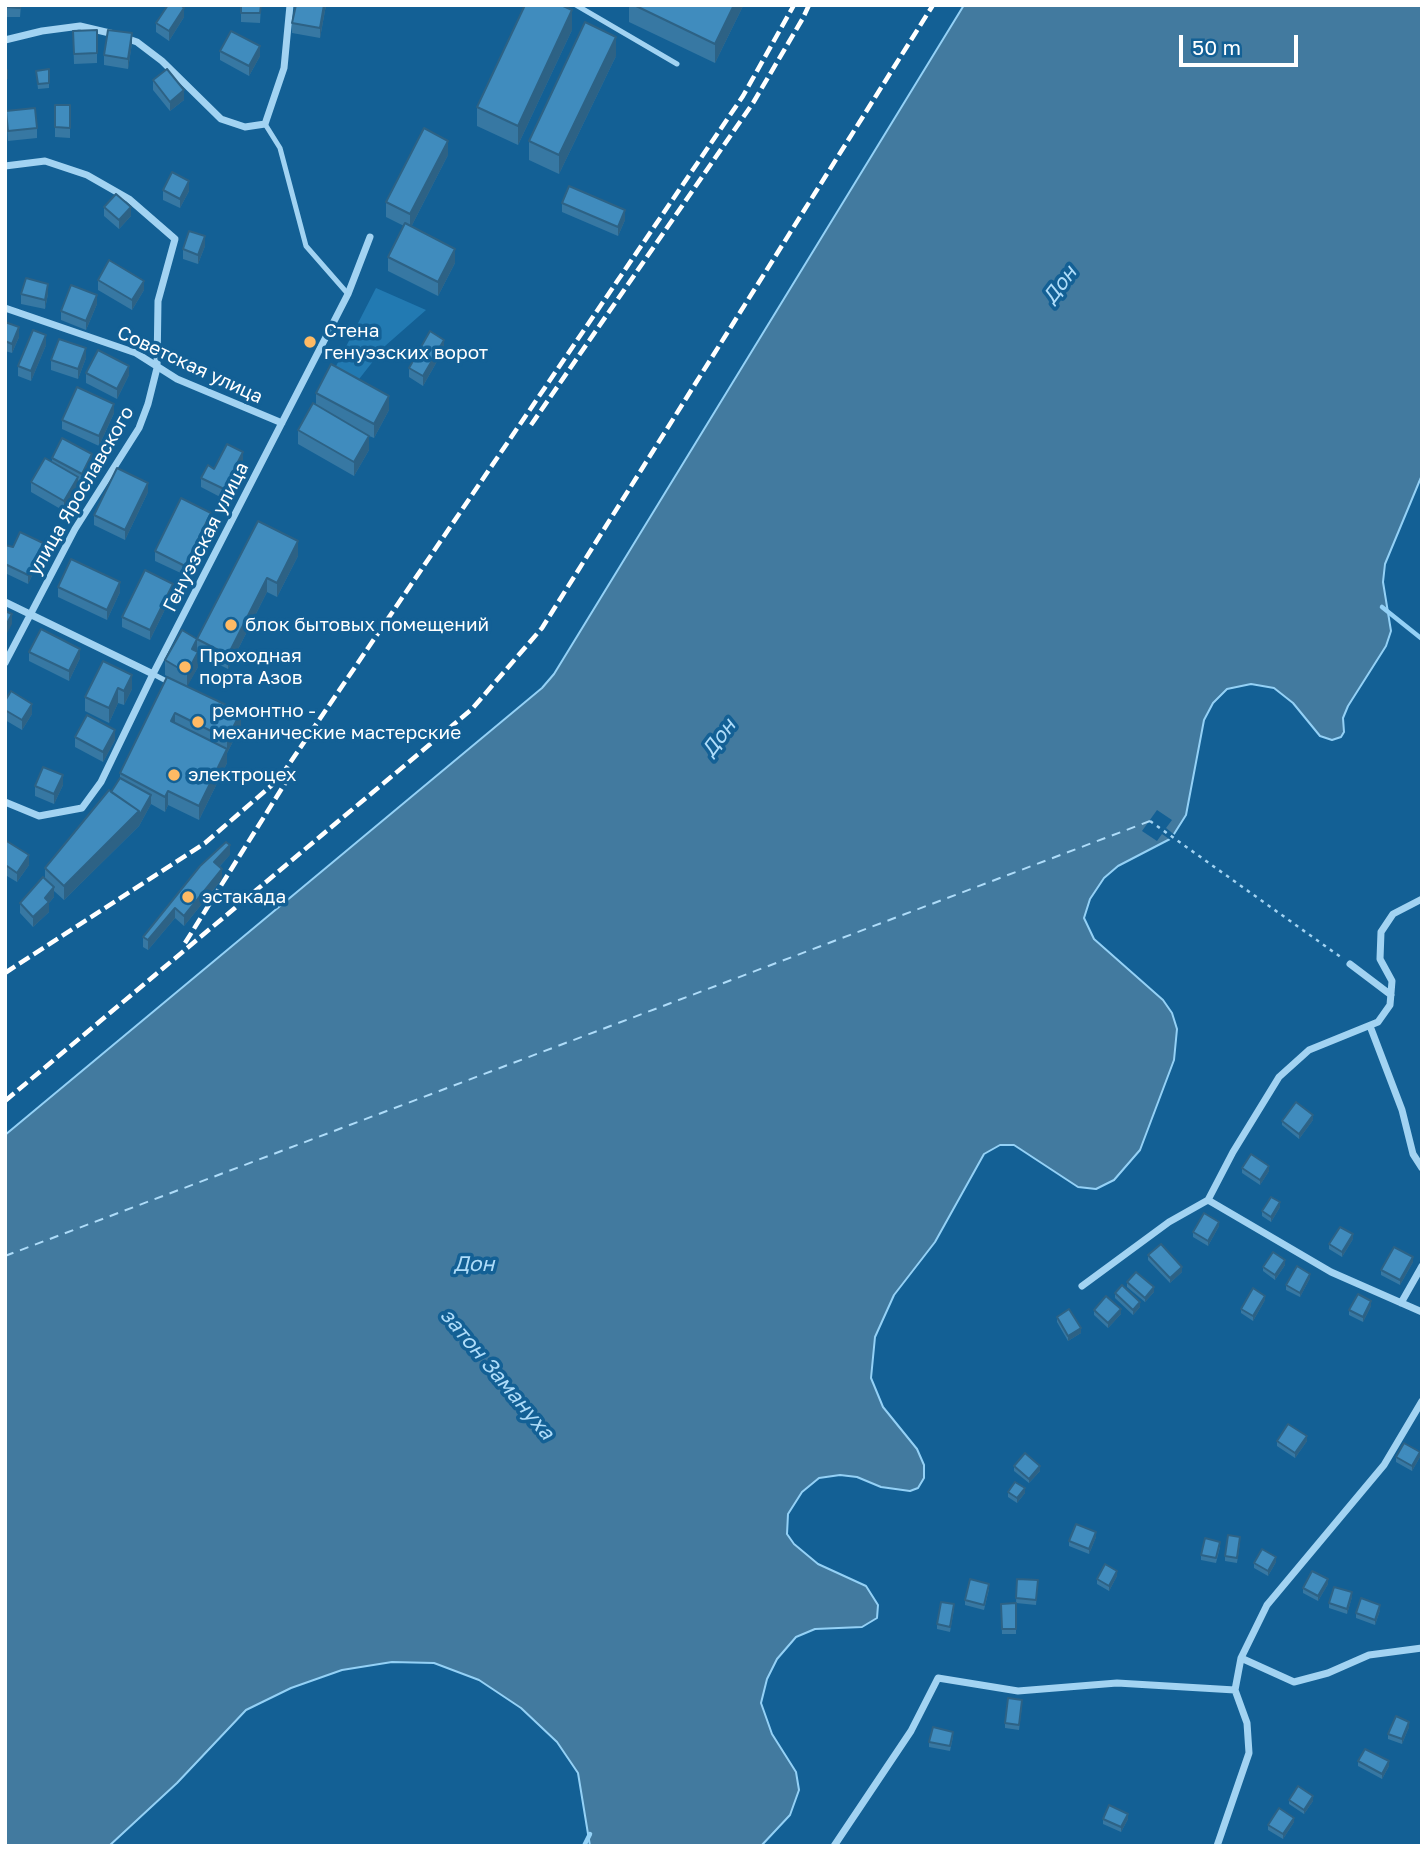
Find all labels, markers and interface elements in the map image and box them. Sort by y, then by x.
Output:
scale bar [1182,21,1301,65]
text: 50 m [1192,34,1241,60]
water label: Дон [1038,261,1082,309]
place label: Стена генуэзских ворот [324,320,488,364]
street label: Советская улица [114,321,266,409]
marker: Стена генуэзских ворот [302,334,318,350]
street label: улица Ярославского [23,402,139,580]
street label: Генуэзская улица [158,458,254,616]
place label: блок бытовых помещений [245,614,489,636]
marker: блок бытовых помещений [223,617,239,633]
place label: Проходная порта Азов [199,645,302,689]
marker: Проходная порта Азов [177,659,193,675]
place label: ремонтно - механические мастерские [212,700,461,744]
marker: ремонтно - механические мастерские [190,714,206,730]
water label: Дон [697,714,741,762]
place label: электроцех [188,764,296,786]
marker: электроцех [166,767,182,783]
place label: эстакада [202,886,286,908]
marker: эстакада [180,889,196,905]
water label: Дон [454,1251,494,1277]
water label: затон Замануха [435,1303,559,1445]

